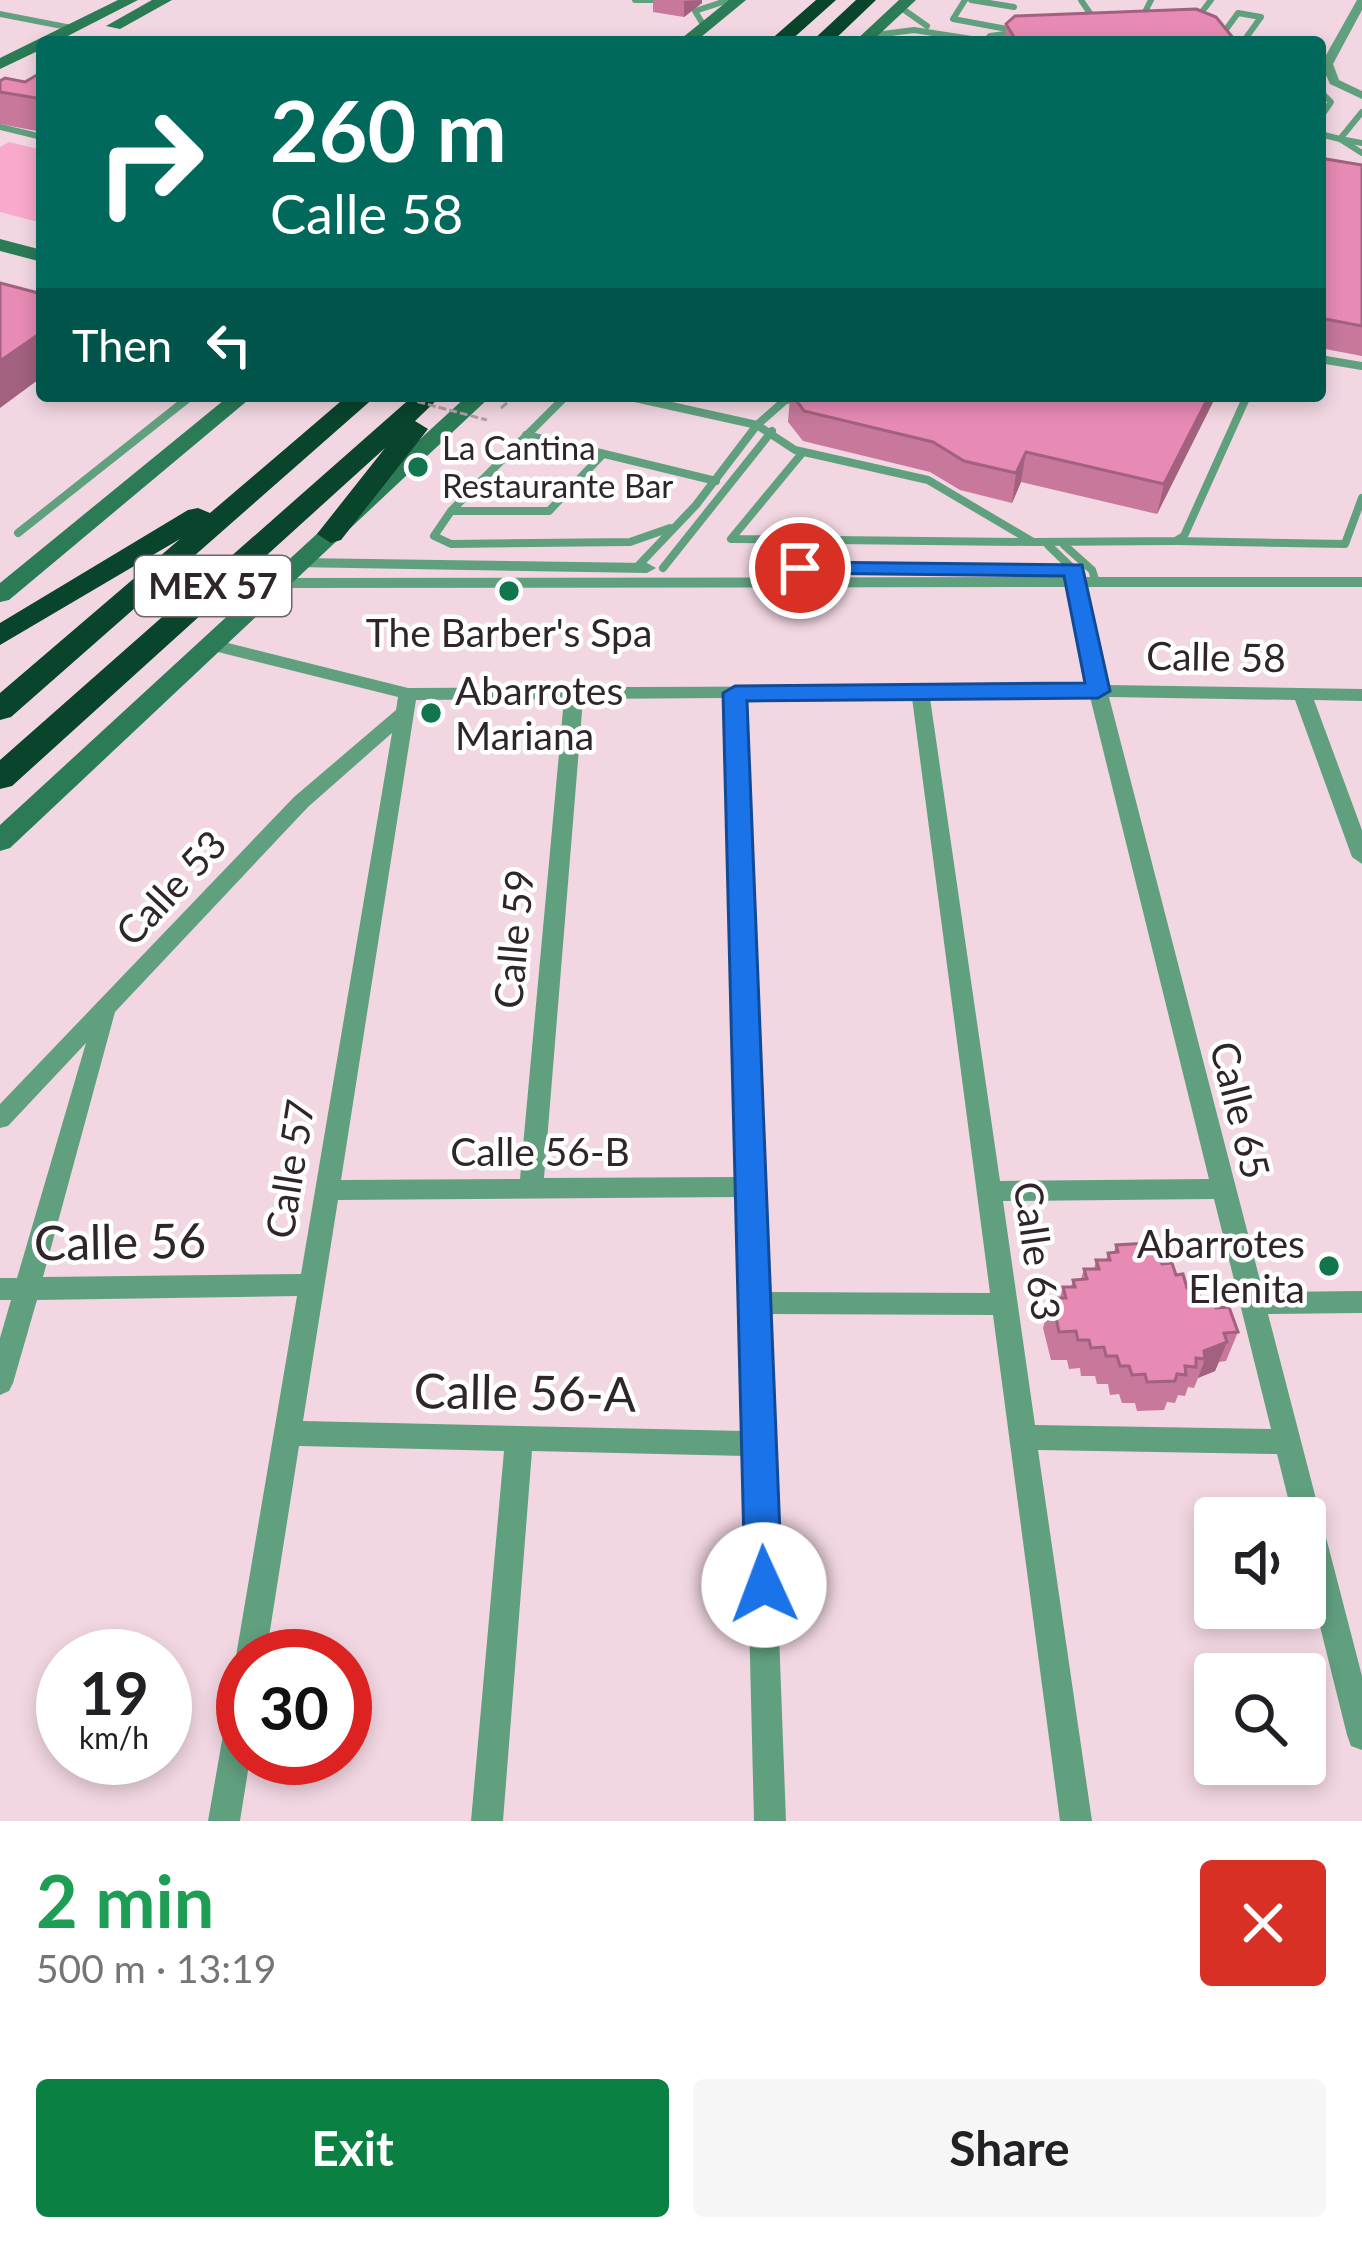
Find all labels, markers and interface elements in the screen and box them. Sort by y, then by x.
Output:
text: 260 m [270,79,507,180]
icon: right [72,84,228,240]
text: Calle 58 [270,181,463,246]
icon: left [196,312,262,378]
text: Then [72,318,172,372]
place label: La Cantina Restaurante Bar [442,427,673,505]
marker: La Cantina Restaurante Bar [405,454,431,480]
pin [749,517,851,619]
icon: arrive [767,535,833,601]
road number: MEX 57 [135,556,291,616]
marker: The Barber's Spa [496,578,522,604]
place label: The Barber's Spa [366,609,652,655]
street label: Calle 58 [1146,632,1286,680]
place label: Abarrotes Mariana [455,667,623,758]
marker: Abarrotes Mariana [418,700,444,726]
street label: Calle 53 [106,821,235,954]
street label: Calle 59 [484,867,542,1010]
street label: Calle 65 [1202,1036,1280,1183]
street label: Calle 57 [255,1096,323,1241]
street label: Calle 56-B [450,1128,630,1174]
street label: Calle 63 [1005,1179,1070,1323]
street label: Calle 56 [34,1211,206,1270]
place label: Abarrotes Elenita [1137,1220,1305,1311]
marker: Abarrotes Elenita [1316,1253,1342,1279]
street label: Calle 56-A [413,1361,637,1422]
map controls [1194,1497,1326,1785]
button: sound [1194,1497,1326,1629]
position arrow [701,1522,827,1648]
speed limit sign: 30 [216,1629,372,1785]
button: search [1194,1653,1326,1785]
text: 19 [79,1656,149,1728]
text: km/h [79,1719,149,1755]
text: 2 min [36,1857,214,1943]
button: close [1200,1860,1326,1986]
text: 500 m · 13:19 [36,1945,276,1991]
button: Exit [36,2079,669,2217]
button: Share [693,2079,1326,2217]

